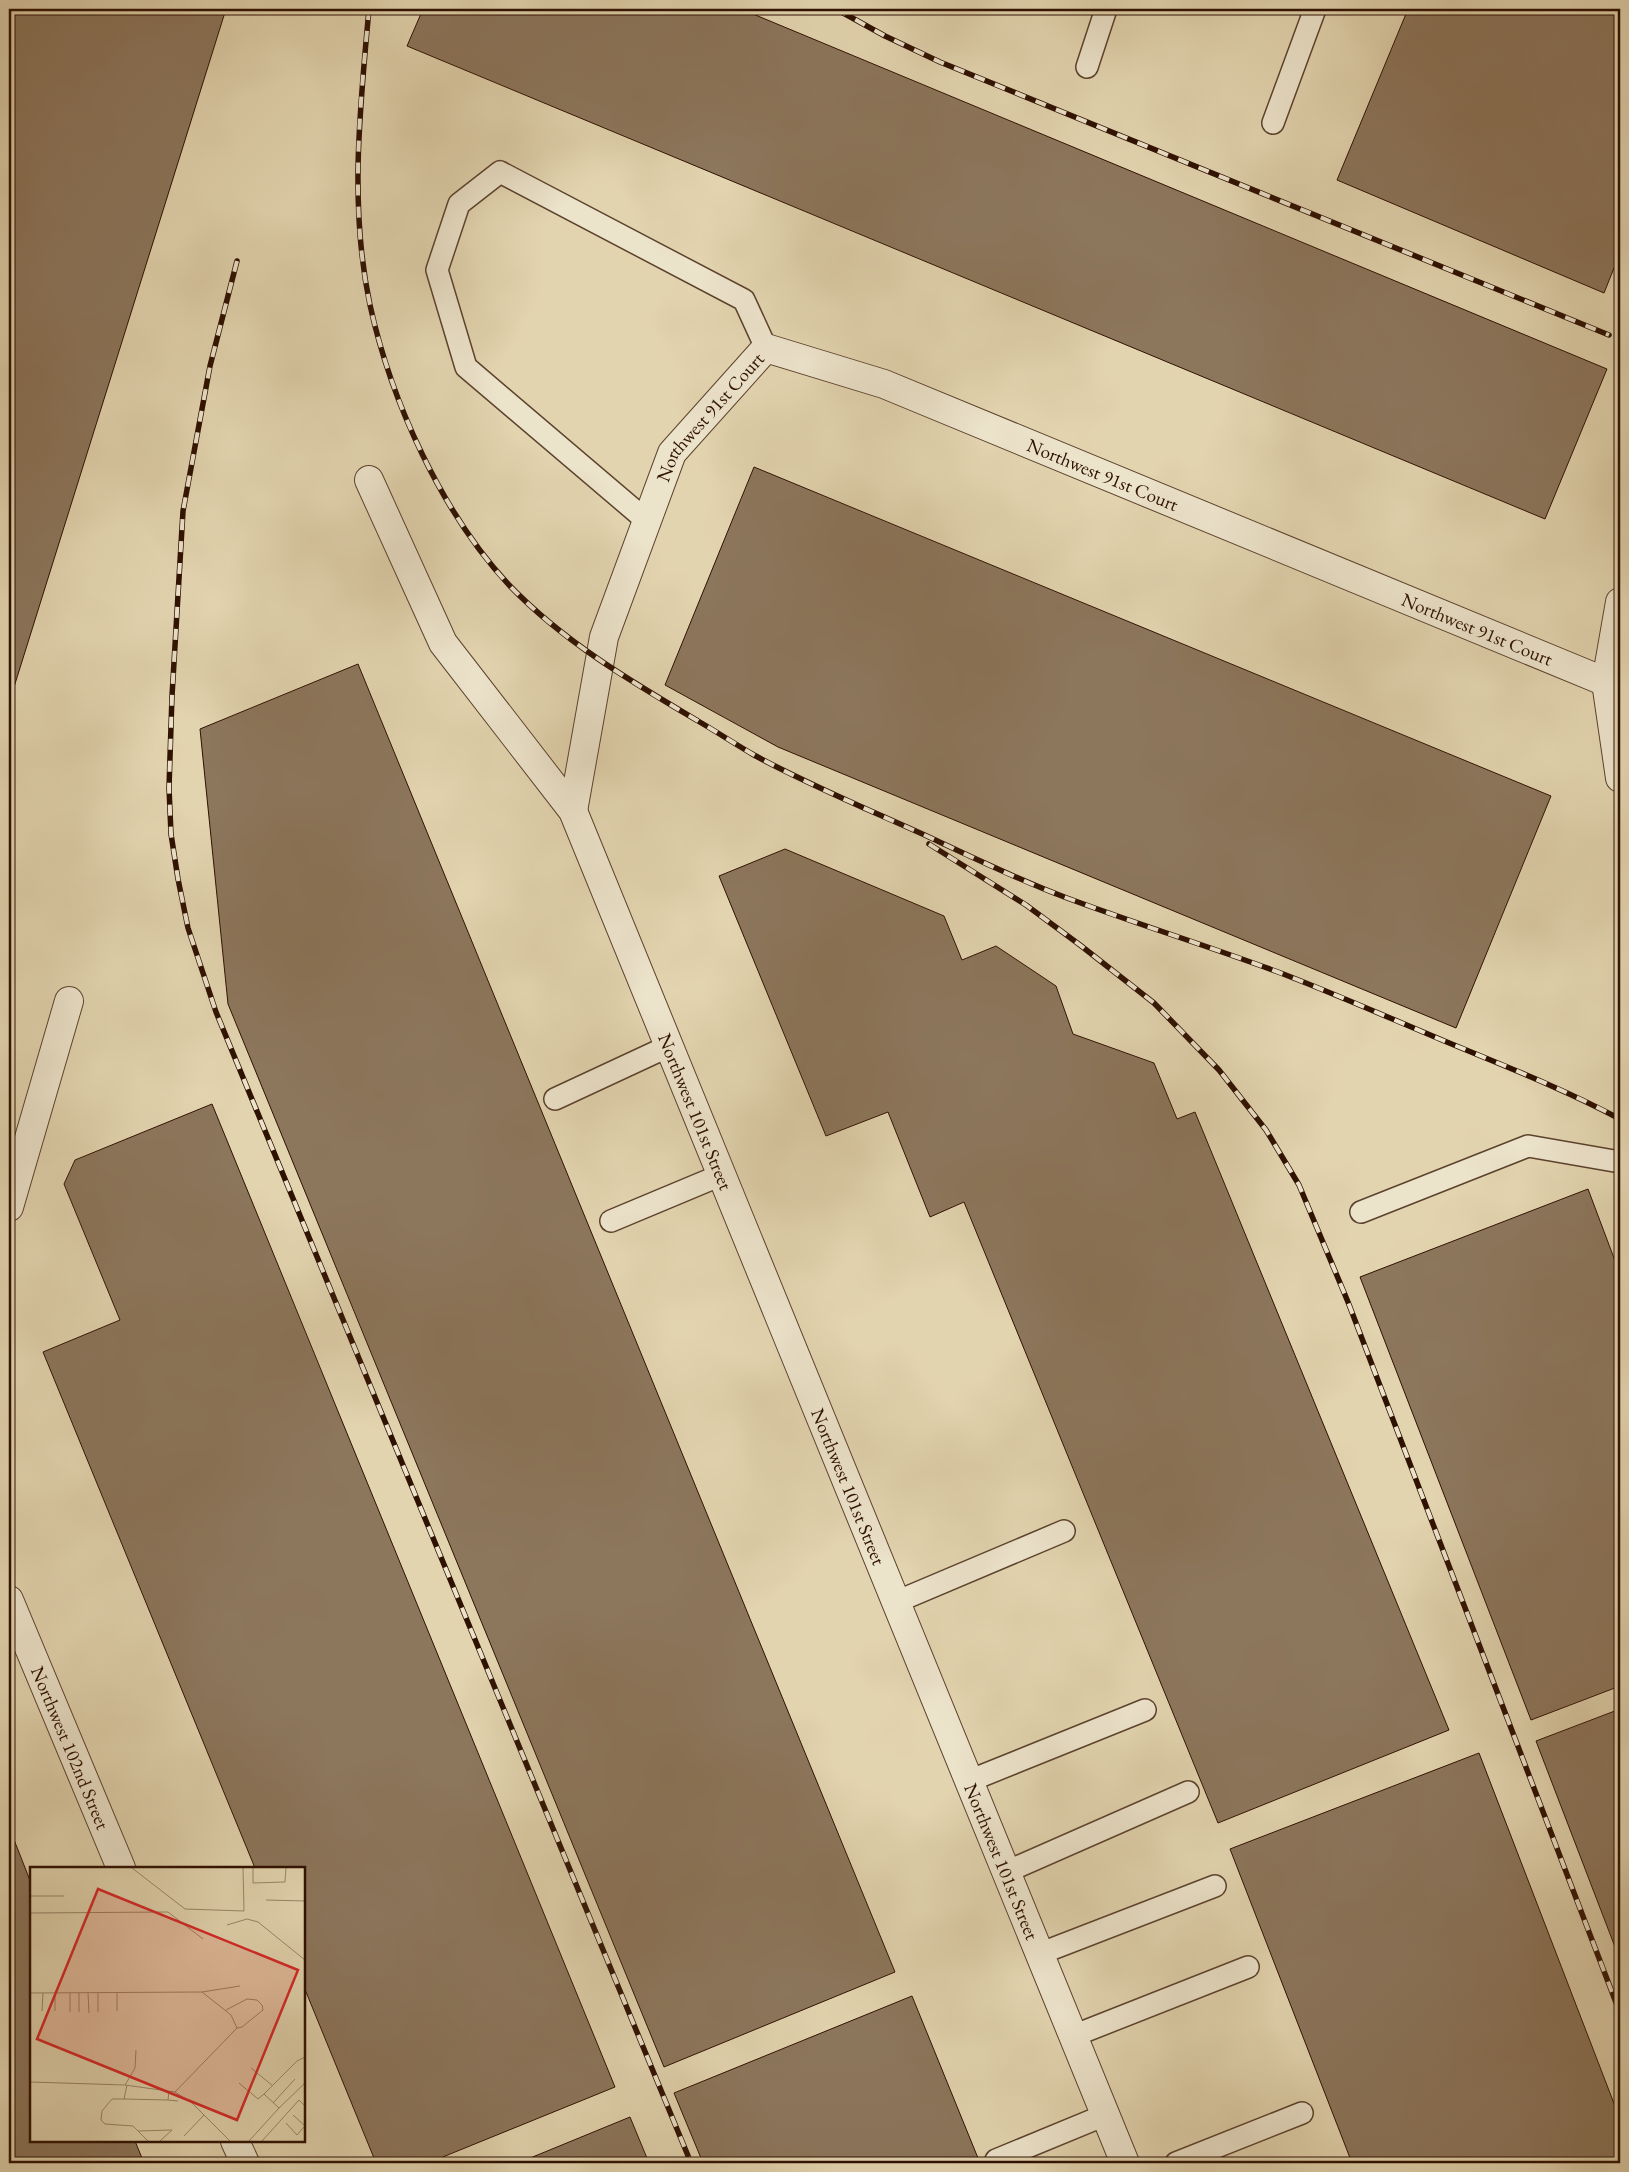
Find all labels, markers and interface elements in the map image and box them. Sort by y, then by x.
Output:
street label: Northwest 91st Court [650,347,770,485]
street label: Northwest 91st Court [1023,432,1182,517]
street label: Northwest 91st Court [1398,587,1556,672]
street label: Northwest 101st Street [652,1030,738,1194]
street label: Northwest 101st Street [805,1405,891,1569]
street label: Northwest 102nd Street [25,1662,115,1833]
street label: Northwest 101st Street [958,1780,1045,1944]
inset map [30,1867,305,2142]

